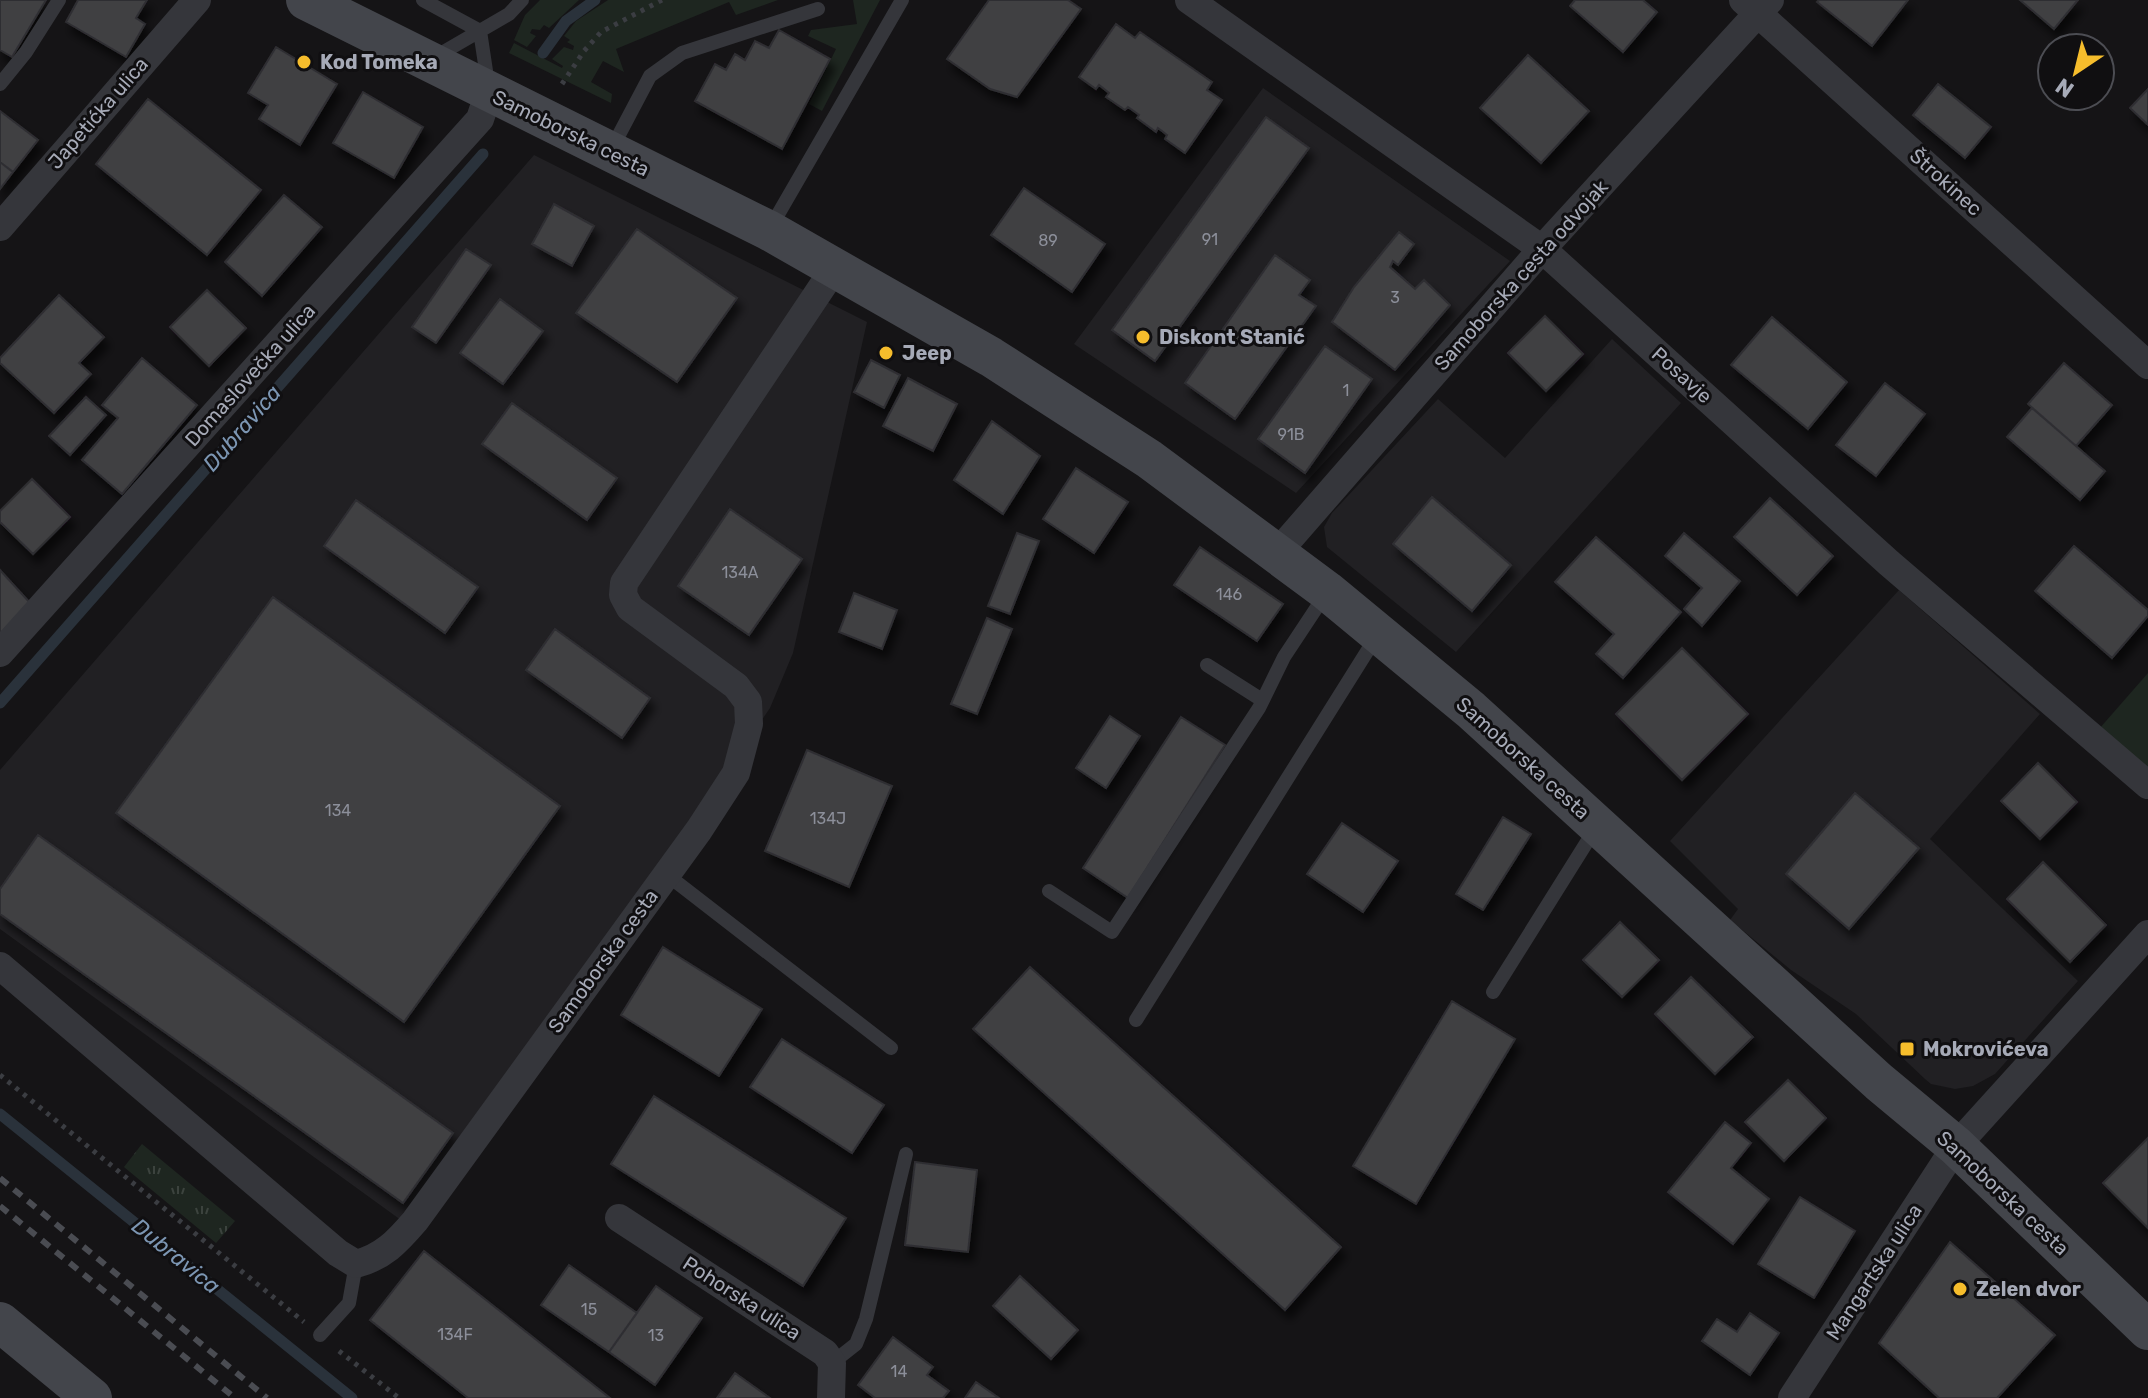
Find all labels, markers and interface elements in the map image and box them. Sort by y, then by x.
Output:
north arrow [2036,32,2116,112]
place label: Kod Tomeka [320,50,438,74]
street label: Japetićka ulica [43,52,153,174]
marker: Kod Tomeka [295,53,313,71]
text: N [2051,72,2079,104]
street label: Samoborska cesta [489,85,653,181]
street label: Štrokinec [1905,143,1987,221]
street label: Samoborska cesta odvojak [1429,174,1613,375]
house number: 91 [1202,230,1218,249]
house number: 89 [1038,231,1058,250]
house number: 3 [1390,288,1400,307]
street label: Domaslovečka ulica [180,299,320,451]
place label: Diskont Stanić [1159,325,1305,349]
marker: Diskont Stanić [1134,328,1152,346]
place label: Jeep [902,341,952,365]
street label: Posavje [1647,342,1717,408]
marker: Jeep [877,344,895,362]
water label: Dubravica [197,379,287,477]
house number: 1 [1343,381,1349,400]
house number: 91B [1277,425,1305,444]
house number: 134A [721,563,759,582]
house number: 146 [1216,585,1243,604]
street label: Samoborska cesta [1451,692,1595,824]
house number: 134 [325,801,351,820]
house number: 134J [810,809,846,828]
street label: Samoborska cesta [543,885,663,1037]
place label: Mokrovićeva [1923,1037,2048,1061]
marker: Mokrovićeva [1898,1040,1916,1058]
street label: Samoborska cesta [1932,1126,2074,1260]
street label: Mangartska ulica [1821,1199,1927,1345]
water label: Dubravica [127,1212,225,1300]
street label: Pohorska ulica [679,1251,805,1345]
place label: Zelen dvor [1976,1277,2081,1301]
marker: Zelen dvor [1951,1280,1969,1298]
house number: 15 [581,1300,597,1319]
house number: 134F [437,1325,473,1344]
house number: 13 [648,1326,664,1345]
house number: 14 [891,1362,907,1381]

